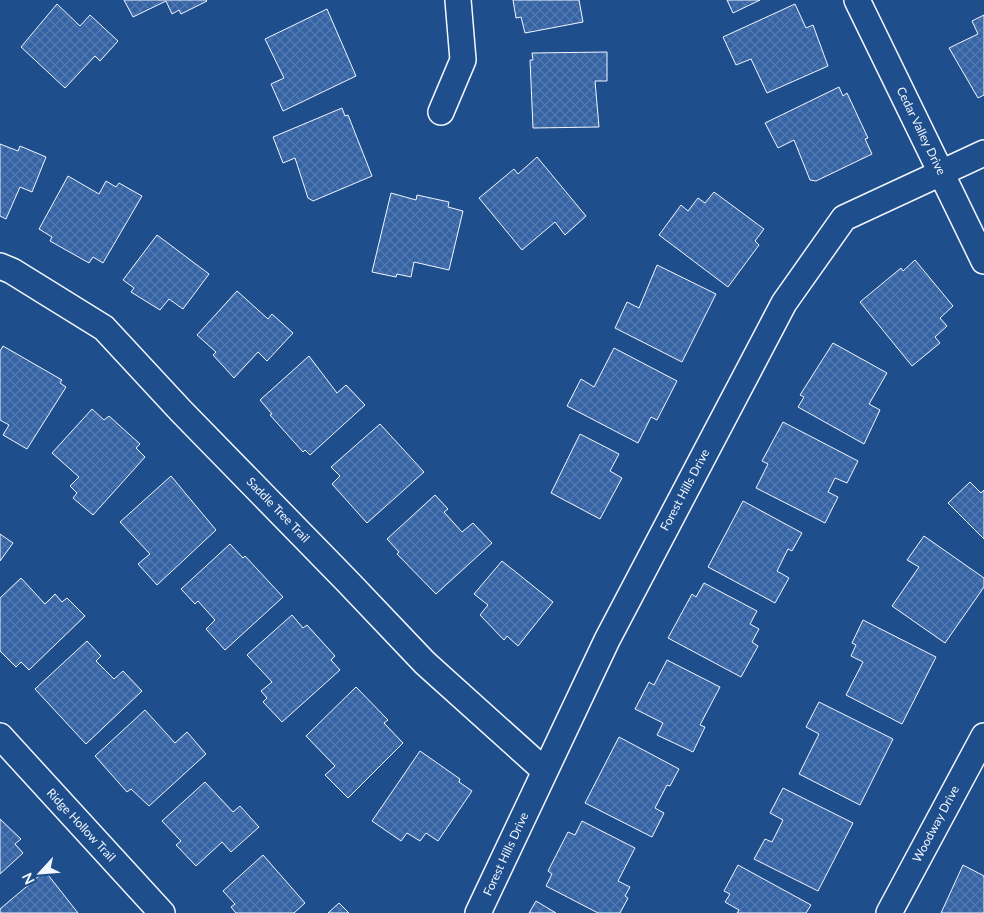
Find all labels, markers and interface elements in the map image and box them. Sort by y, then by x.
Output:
street label: Cedar Valley Drive [894,84,949,177]
street label: Forest Hills Drive [657,446,712,533]
street label: Saddle Tree Trail [244,474,313,545]
street label: Woodway Drive [909,783,962,865]
street label: Ridge Hollow Trail [44,785,119,864]
street label: Forest Hills Drive [480,810,531,898]
north arrow [15,848,65,898]
text: N [18,870,38,887]

